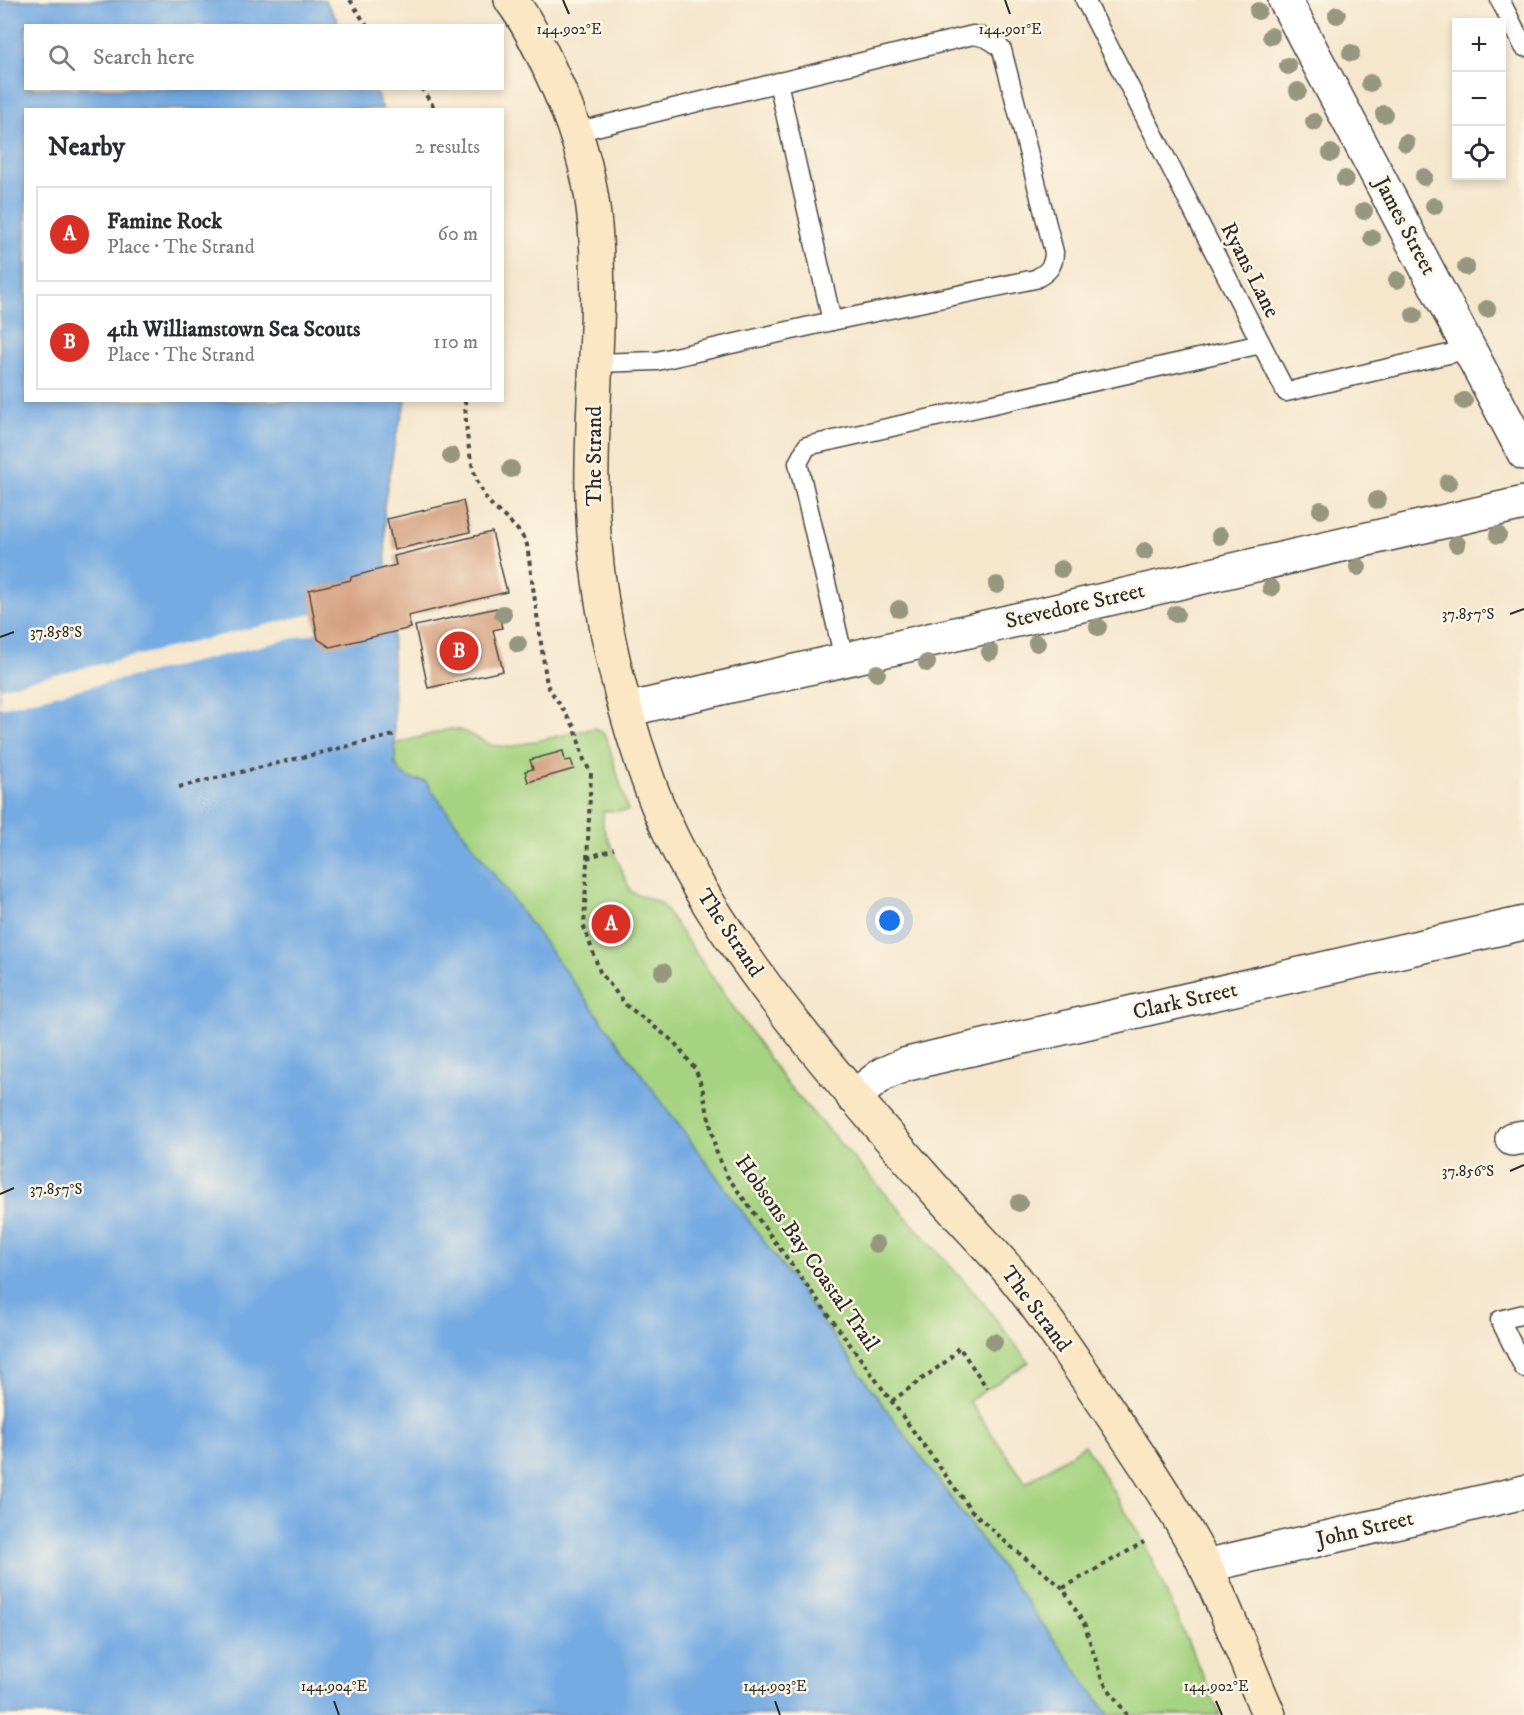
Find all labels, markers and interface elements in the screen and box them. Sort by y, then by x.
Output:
map controls [1452,18,1506,180]
button: + [1452,18,1506,72]
text: 144.902°E [536,20,602,39]
text: 144.901°E [978,20,1042,39]
search box [24,24,504,90]
icon: search [45,41,78,74]
text: Search here [93,44,195,71]
button: − [1452,72,1506,126]
button: locate [1452,126,1506,180]
text: Nearby [48,131,125,164]
text: 2 results [415,135,480,160]
street label: James Street [1367,171,1442,280]
text: Famine Rock [107,208,222,235]
street label: Ryans Lane [1214,218,1286,322]
text: A [63,222,76,247]
text: 60 m [438,222,478,247]
text: Place · The Strand [107,235,255,260]
text: 4th Williamstown Sea Scouts [107,316,360,343]
text: B [63,330,76,355]
text: 110 m [433,330,478,355]
text: Place · The Strand [107,343,255,368]
street label: The Strand [581,406,608,506]
street label: Stevedore Street [1003,577,1147,635]
text: 37.857°S [1442,605,1494,624]
text: 37.858°S [30,623,82,642]
pin: B [440,628,478,674]
street label: The Strand [691,884,769,982]
pin: A [592,902,630,946]
your location [875,906,904,935]
street label: Clark Street [1130,976,1240,1026]
street label: Hobsons Bay Coastal Trail [729,1150,885,1356]
text: 37.856°S [1442,1162,1494,1181]
text: 37.857°S [30,1180,82,1199]
street label: The Strand [995,1261,1077,1357]
street label: John Street [1312,1505,1416,1554]
text: 144.904°E [301,1677,368,1696]
text: 144.903°E [743,1677,807,1696]
text: 144.902°E [1183,1677,1249,1696]

